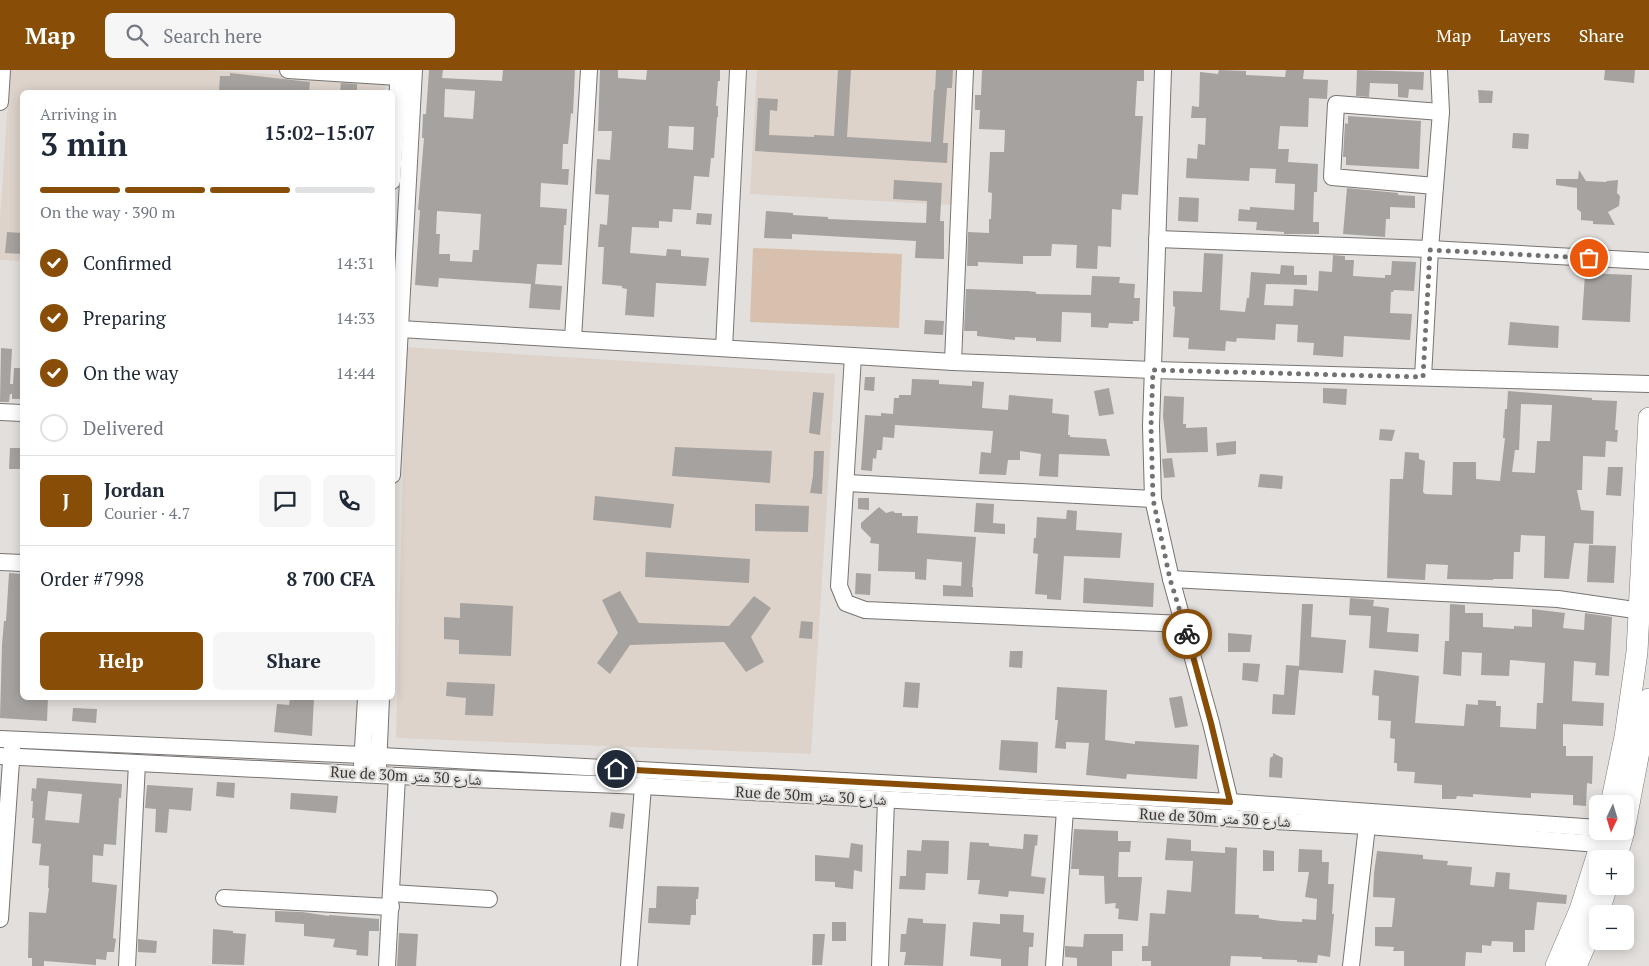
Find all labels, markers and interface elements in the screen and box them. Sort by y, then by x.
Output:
search box [105,13,455,58]
text: Map [25,19,75,51]
icon: search [123,21,151,49]
text: Search here [163,23,262,48]
text: Map [1436,23,1471,47]
text: Layers [1499,23,1551,47]
text: Share [1579,23,1624,47]
text: Arriving in [40,103,117,125]
text: 15:02–15:07 [264,120,375,145]
text: 3 min [40,123,128,165]
text: On the way · 390 m [40,201,175,223]
pin [1568,237,1610,279]
icon: bag [1575,244,1603,272]
icon: check [40,249,68,277]
text: Confirmed [83,250,172,275]
text: 14:31 [336,252,375,274]
icon: check [40,304,68,332]
text: Preparing [83,305,166,330]
text: 14:33 [336,307,375,329]
icon: check [40,359,68,387]
text: On the way [83,360,178,385]
text: 14:44 [336,362,375,384]
text: Delivered [83,415,164,440]
button: chat [259,475,311,527]
button: phone [323,475,375,527]
text: Jordan [104,477,165,502]
text: J [63,488,69,513]
text: Courier · 4.7 [104,502,190,524]
text: Order #7998 [40,566,144,591]
text: 8 700 CFA [286,566,375,591]
courier [1162,609,1212,659]
icon: bike [1173,620,1201,648]
button: Help [40,632,203,690]
button: Share [213,632,375,690]
pin [595,748,637,790]
icon: home [602,755,630,783]
street label: Rue de 30m شارع 30 متر [330,761,482,790]
street label: Rue de 30m شارع 30 متر [735,781,887,810]
north arrow [1589,795,1634,840]
map controls [1589,795,1634,950]
street label: Rue de 30m شارع 30 متر [1139,803,1291,832]
button: + [1589,850,1634,895]
button: − [1589,905,1634,950]

